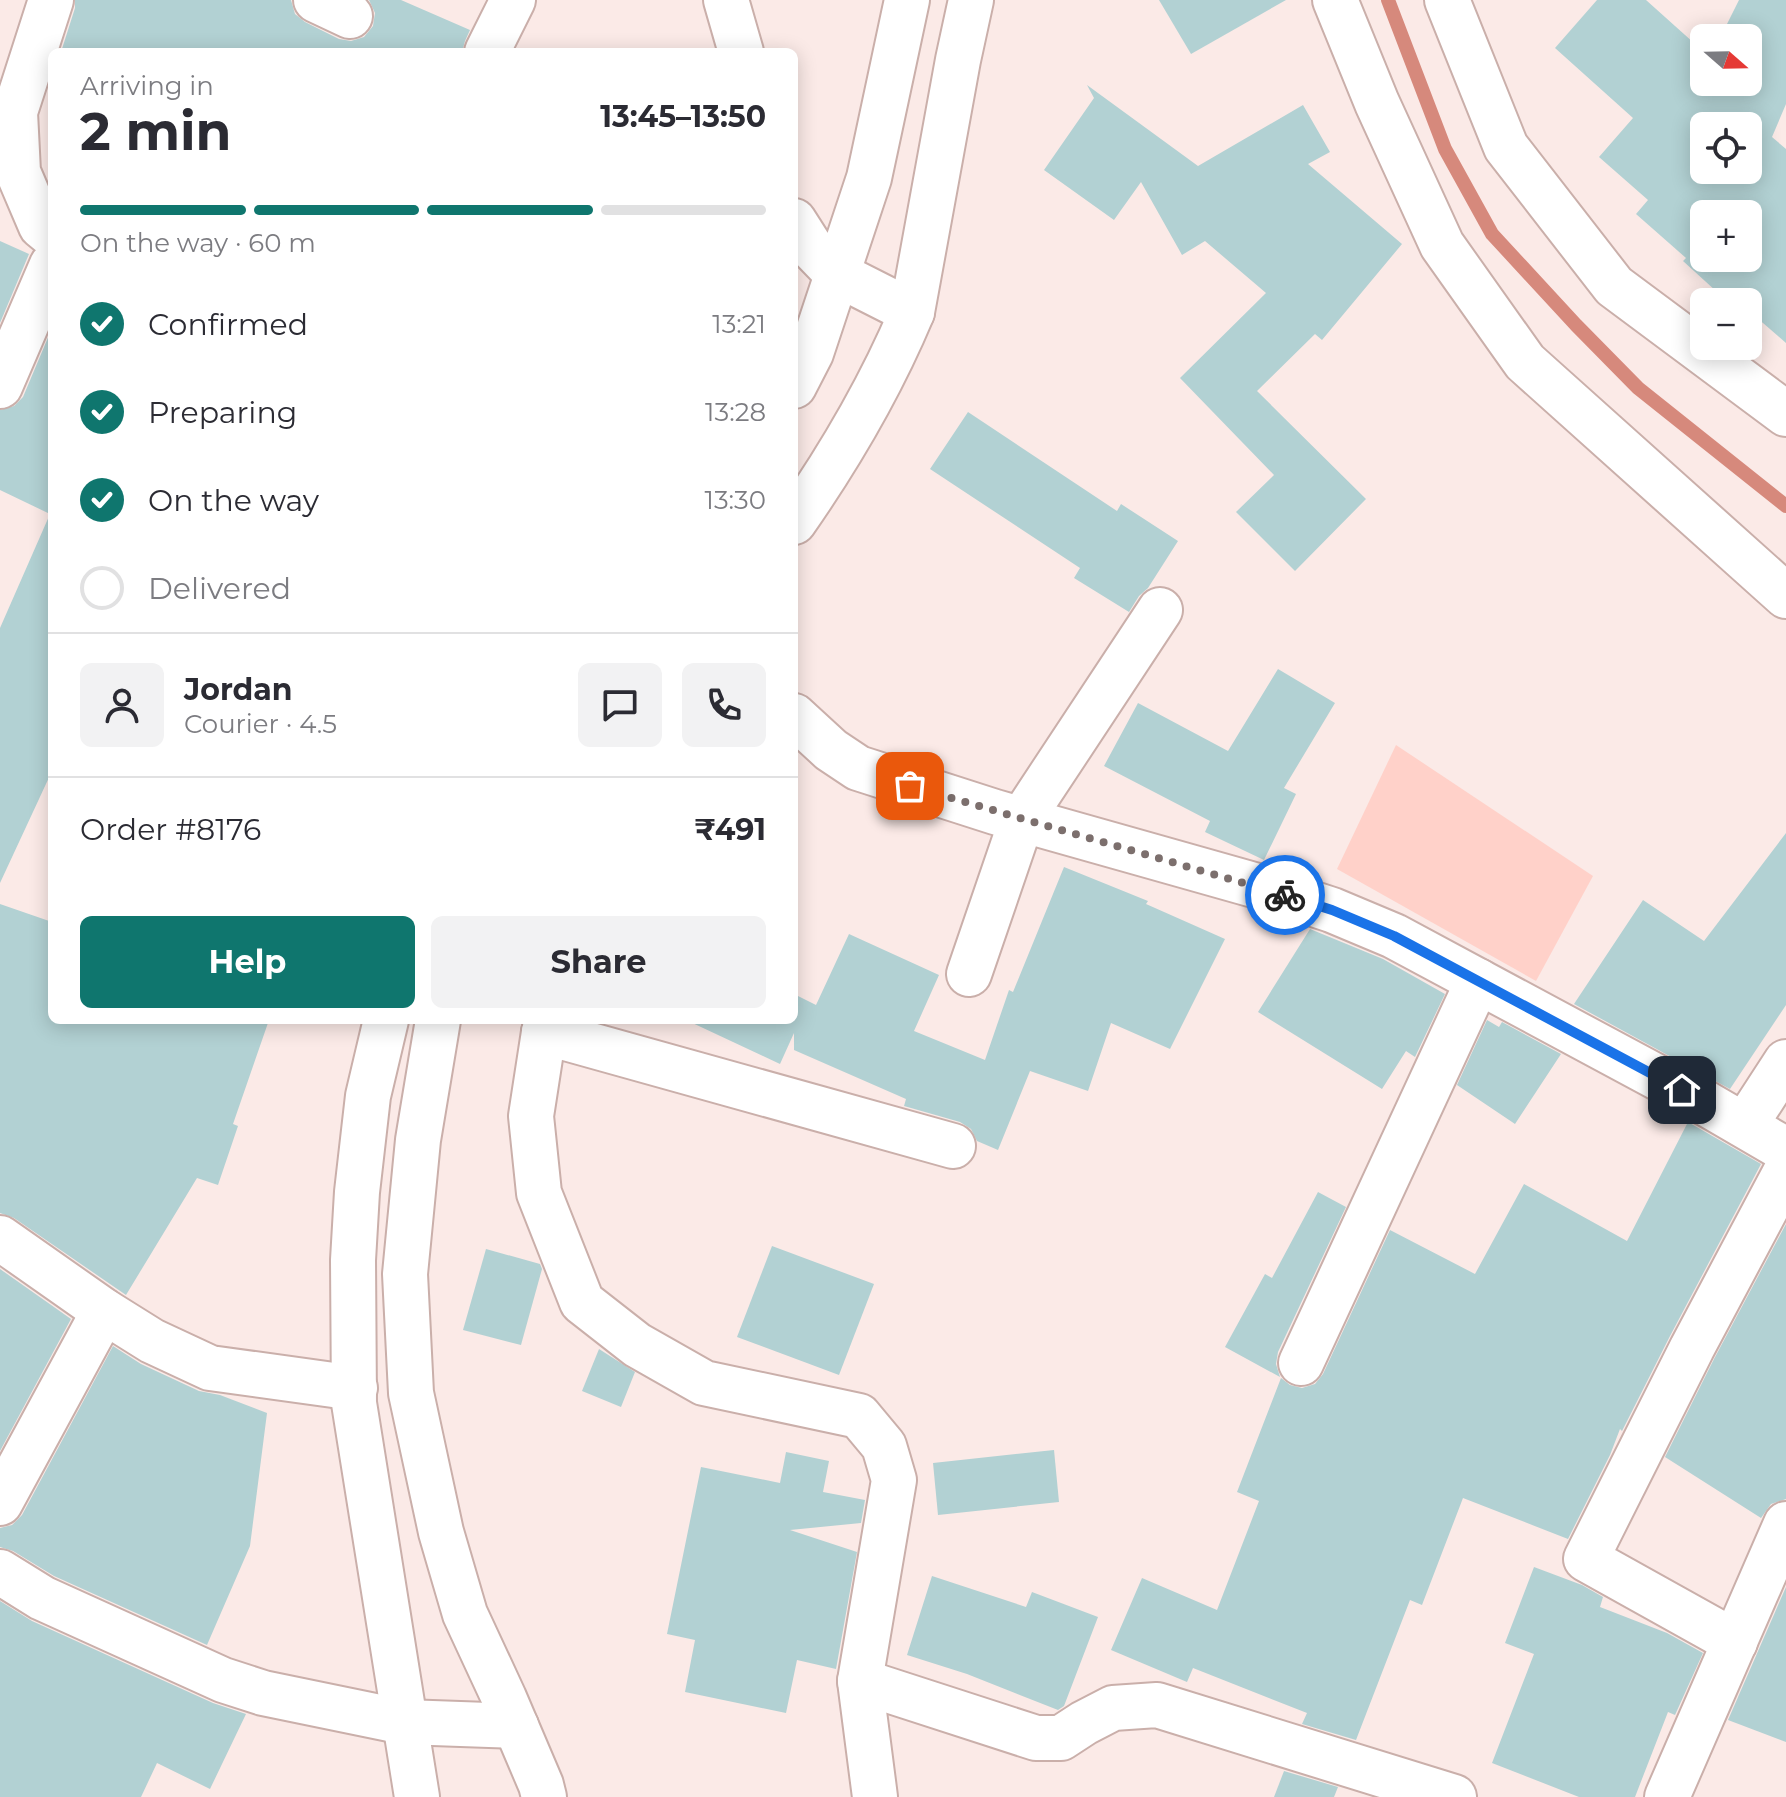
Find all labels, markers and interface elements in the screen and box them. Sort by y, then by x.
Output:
north arrow [1690,24,1762,96]
map controls [1690,24,1762,360]
text: Arriving in [80,70,214,102]
text: 13:45–13:50 [600,98,766,135]
text: 2 min [80,100,232,163]
button: locate [1690,112,1762,184]
button: + [1690,200,1762,272]
text: On the way · 60 m [80,227,316,259]
button: − [1690,288,1762,360]
icon: check [80,302,124,346]
text: Confirmed [148,306,308,343]
text: 13:21 [712,308,766,340]
icon: check [80,390,124,434]
text: Preparing [148,394,297,431]
text: 13:28 [705,396,766,428]
icon: check [80,478,124,522]
text: On the way [148,482,319,519]
text: 13:30 [705,484,766,516]
text: Delivered [148,570,291,607]
button: person [80,663,164,747]
button: chat [578,663,662,747]
button: phone [682,663,766,747]
text: Jordan [184,671,293,708]
text: Courier · 4.5 [184,708,337,740]
pin [876,752,944,820]
icon: bag [888,764,932,808]
text: Order #8176 [80,811,261,848]
text: ₹491 [694,811,766,848]
courier [1245,855,1325,935]
icon: bike [1263,873,1307,917]
button: Help [80,916,415,1008]
button: Share [431,916,766,1008]
pin [1648,1056,1716,1124]
icon: home [1660,1068,1704,1112]

